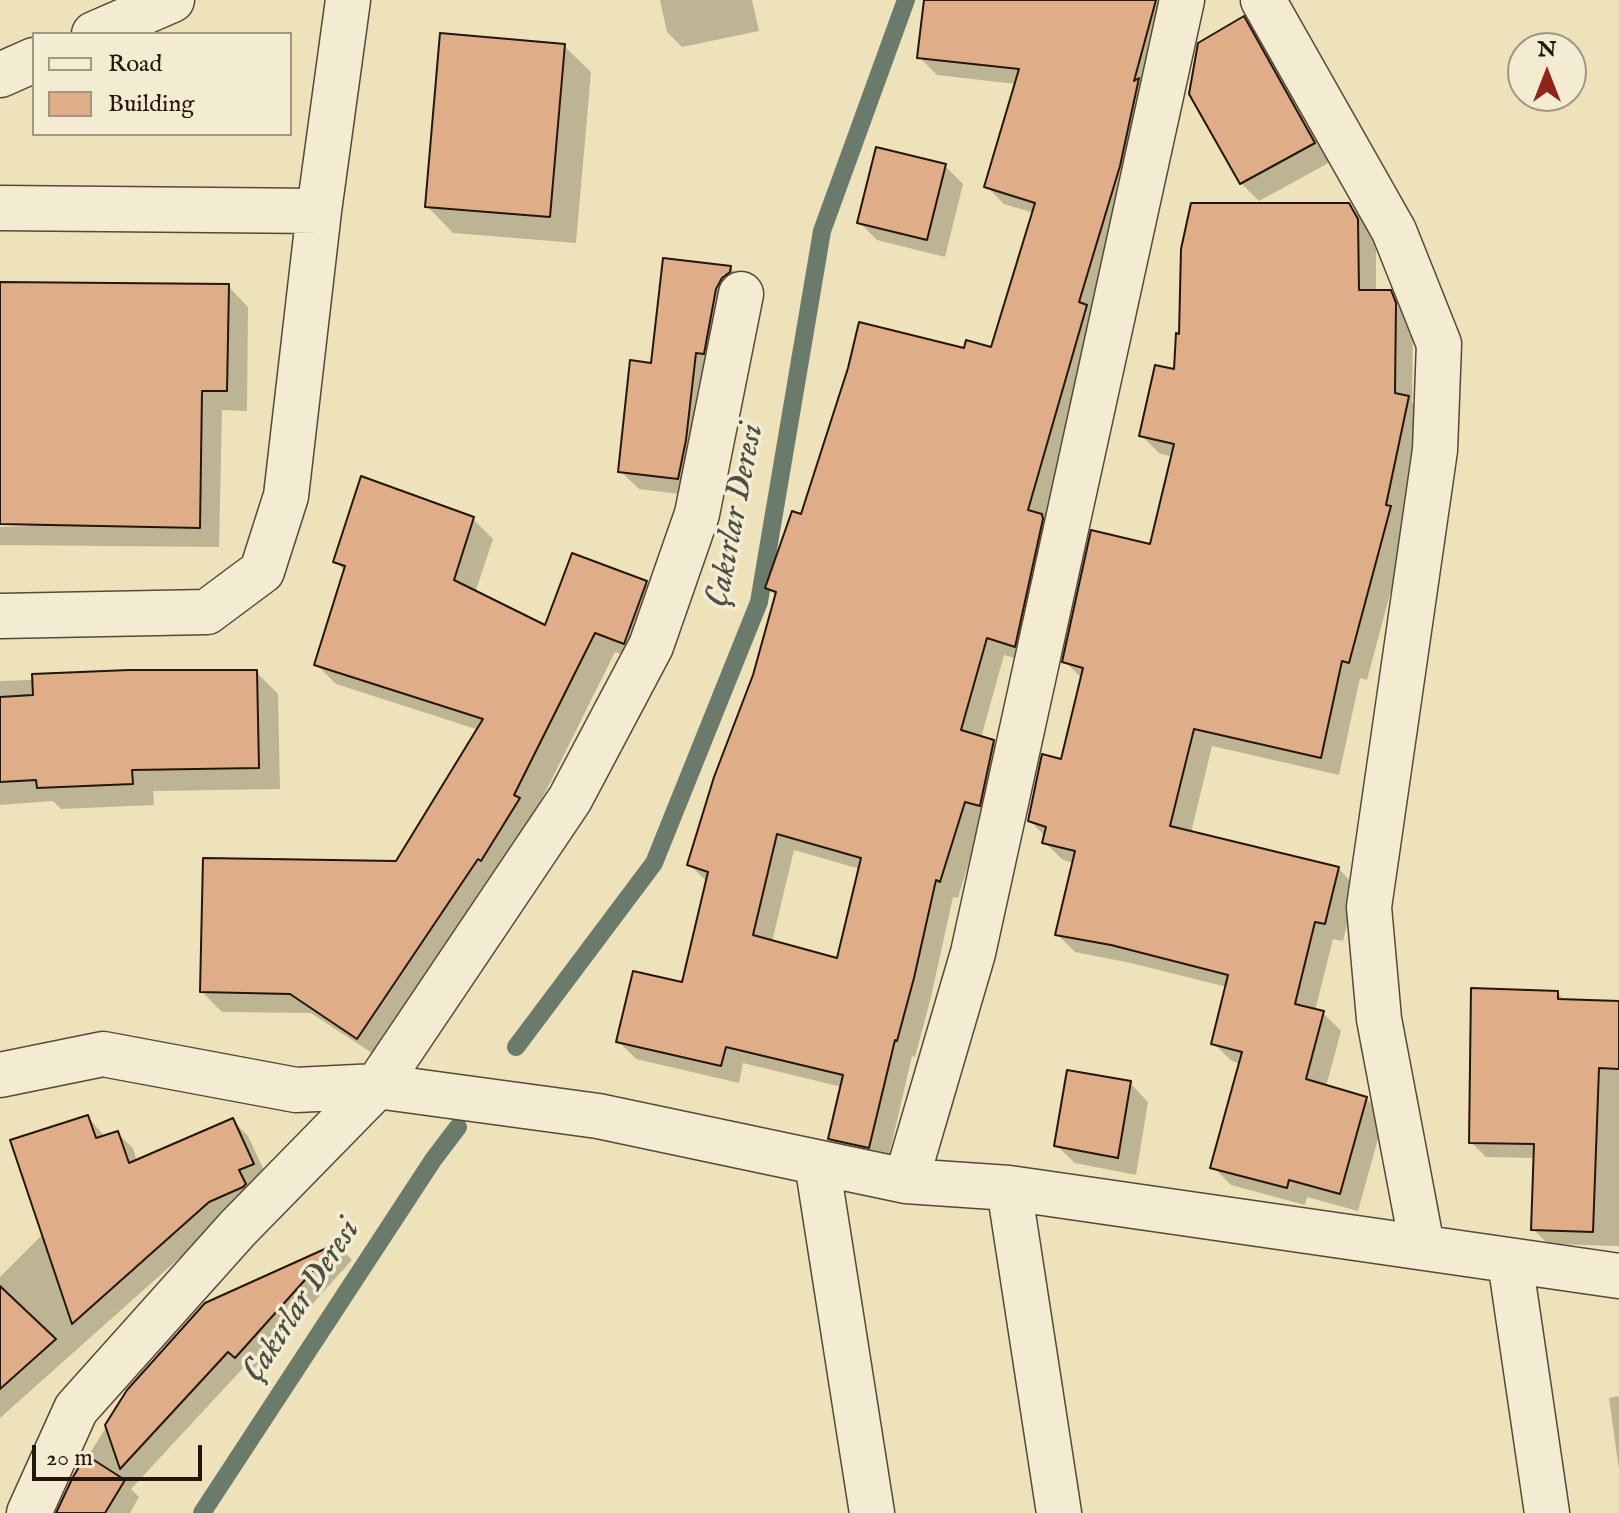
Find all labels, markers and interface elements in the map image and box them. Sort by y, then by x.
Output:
legend [32,32,292,136]
north arrow [1507,32,1587,112]
text: N [1537,36,1557,64]
text: Road [108,49,162,80]
text: Building [108,89,194,120]
water label: Çakırlar Deresi [699,421,775,611]
water label: Çakırlar Deresi [235,1213,371,1391]
scale bar [36,1429,206,1479]
text: 20 m [46,1443,93,1474]

